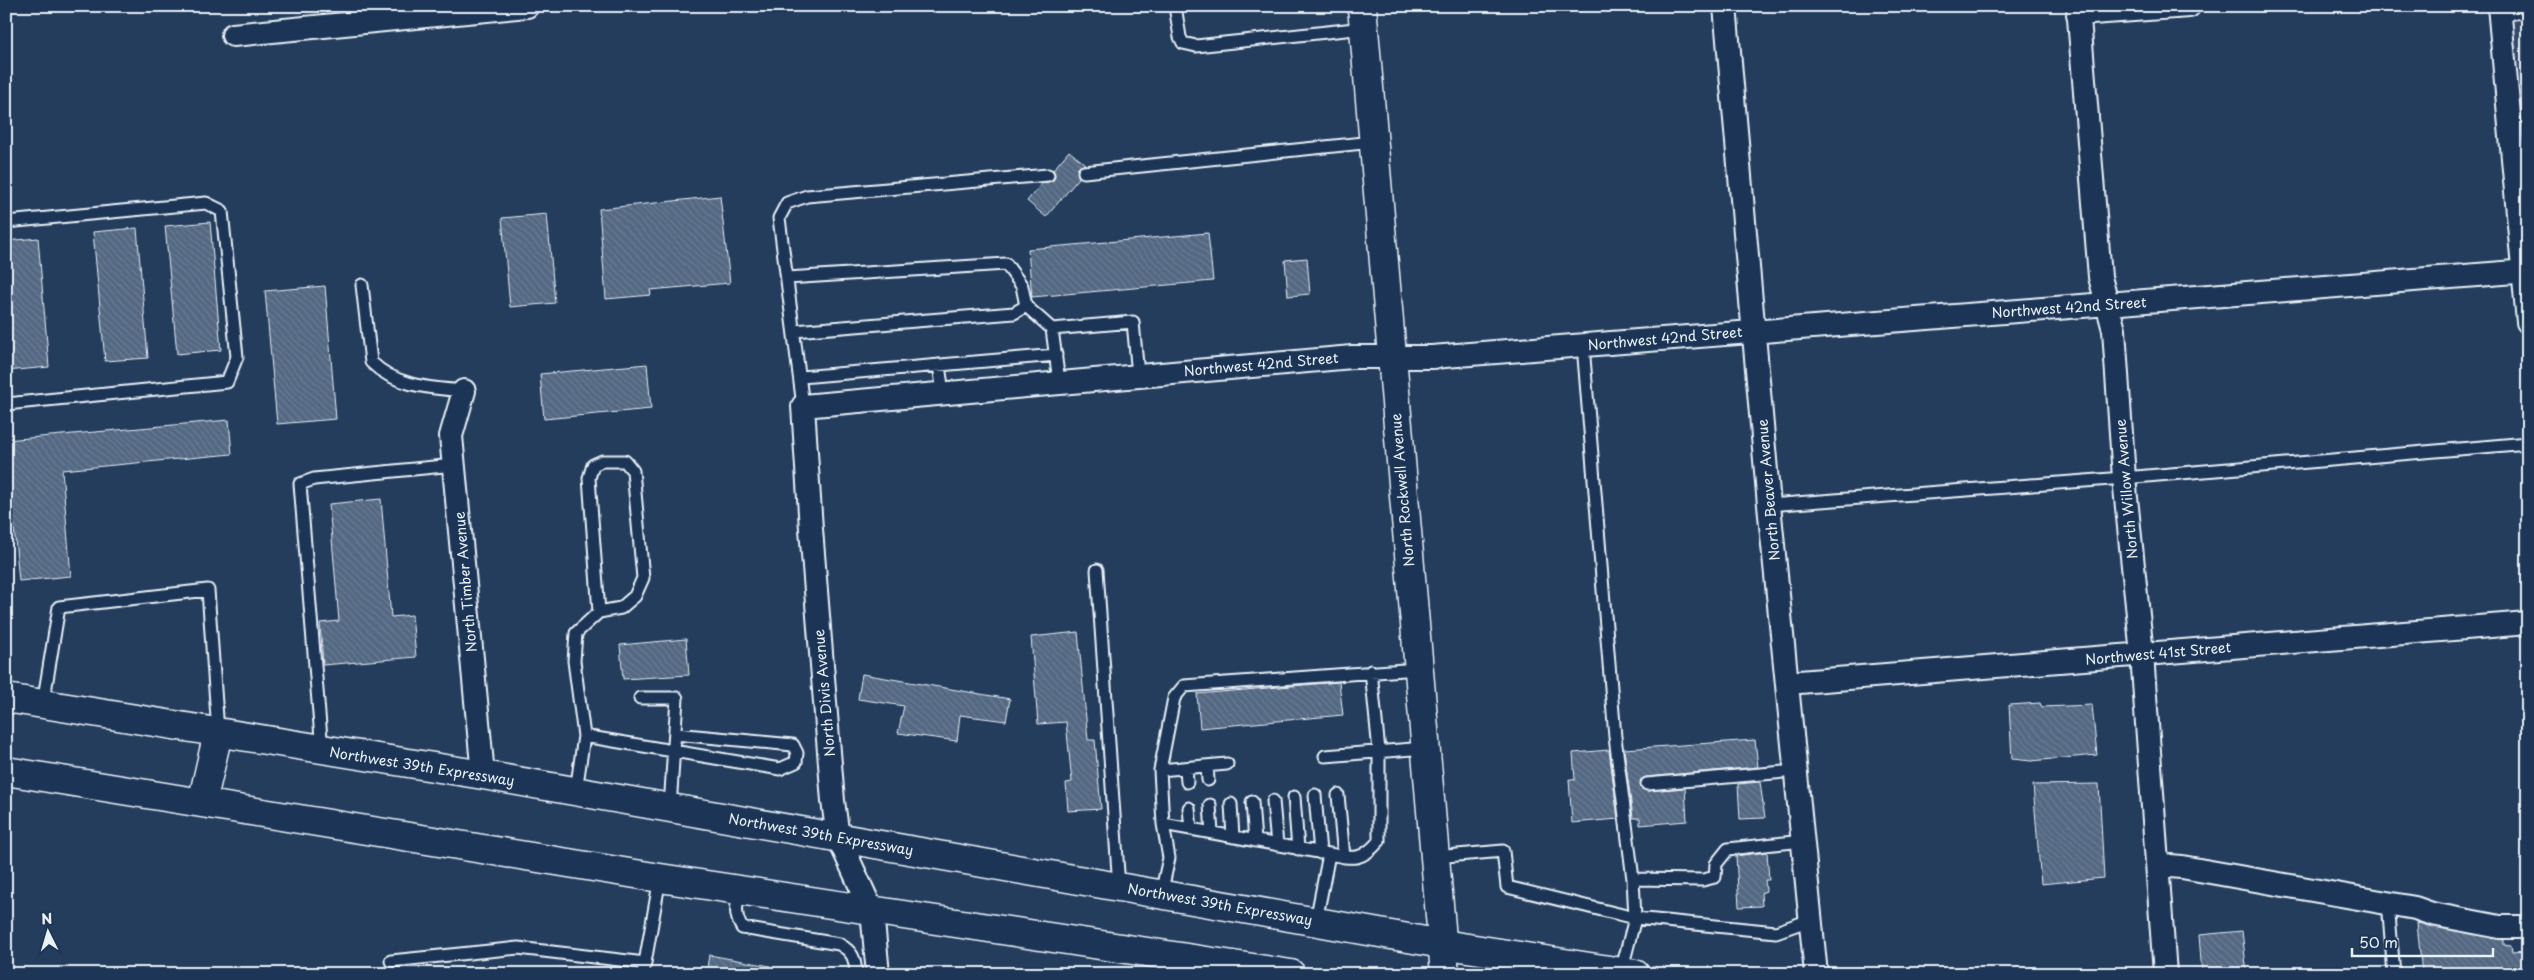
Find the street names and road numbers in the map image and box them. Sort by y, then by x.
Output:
street label: Northwest 42nd Street [1991,291,2148,323]
street label: Northwest 42nd Street [1587,321,1744,355]
street label: Northwest 42nd Street [1183,347,1340,381]
street label: North Rockwell Avenue [1385,412,1419,568]
street label: North Beaver Avenue [1751,418,1785,562]
street label: North Willow Avenue [2109,418,2143,560]
street label: North Timber Avenue [448,510,482,653]
street label: North Divis Avenue [808,628,840,758]
street label: Northwest 41st Street [2084,636,2232,670]
street label: Northwest 39th Expressway [328,741,516,791]
street label: Northwest 39th Expressway [727,807,915,861]
street label: Northwest 39th Expressway [1126,877,1314,931]

